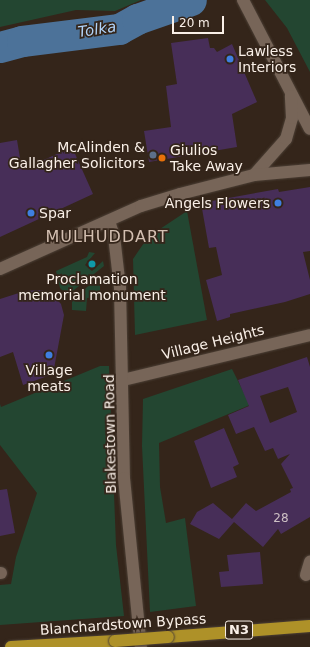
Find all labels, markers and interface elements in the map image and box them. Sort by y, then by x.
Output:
scale bar [174,8,226,34]
text: 20 m [179,16,210,30]
water label: Tolka [77,18,117,42]
place label: Lawless Interiors [238,43,296,76]
marker: Lawless Interiors [225,54,235,64]
place label: McAlinden & Gallagher Solicitors [9,139,145,172]
place label: Giulios Take Away [170,142,243,174]
marker: McAlinden & Gallagher Solicitors [148,150,158,160]
marker: Giulios Take Away [157,153,167,163]
place label: Angels Flowers [165,195,270,211]
marker: Angels Flowers [273,198,283,208]
place label: Spar [39,205,71,221]
marker: Spar [26,208,36,218]
district label: MULHUDDART [45,227,169,247]
marker: Proclamation memorial monument [87,259,97,269]
place label: Proclamation memorial monument [18,271,166,304]
street label: Village Heights [160,321,266,363]
marker: Village meats [44,350,54,360]
place label: Village meats [25,362,73,394]
street label: Blakestown Road [101,374,119,494]
house number: 28 [273,512,289,526]
street label: Blanchardstown Bypass [39,610,207,638]
road number: N3 [225,619,253,641]

